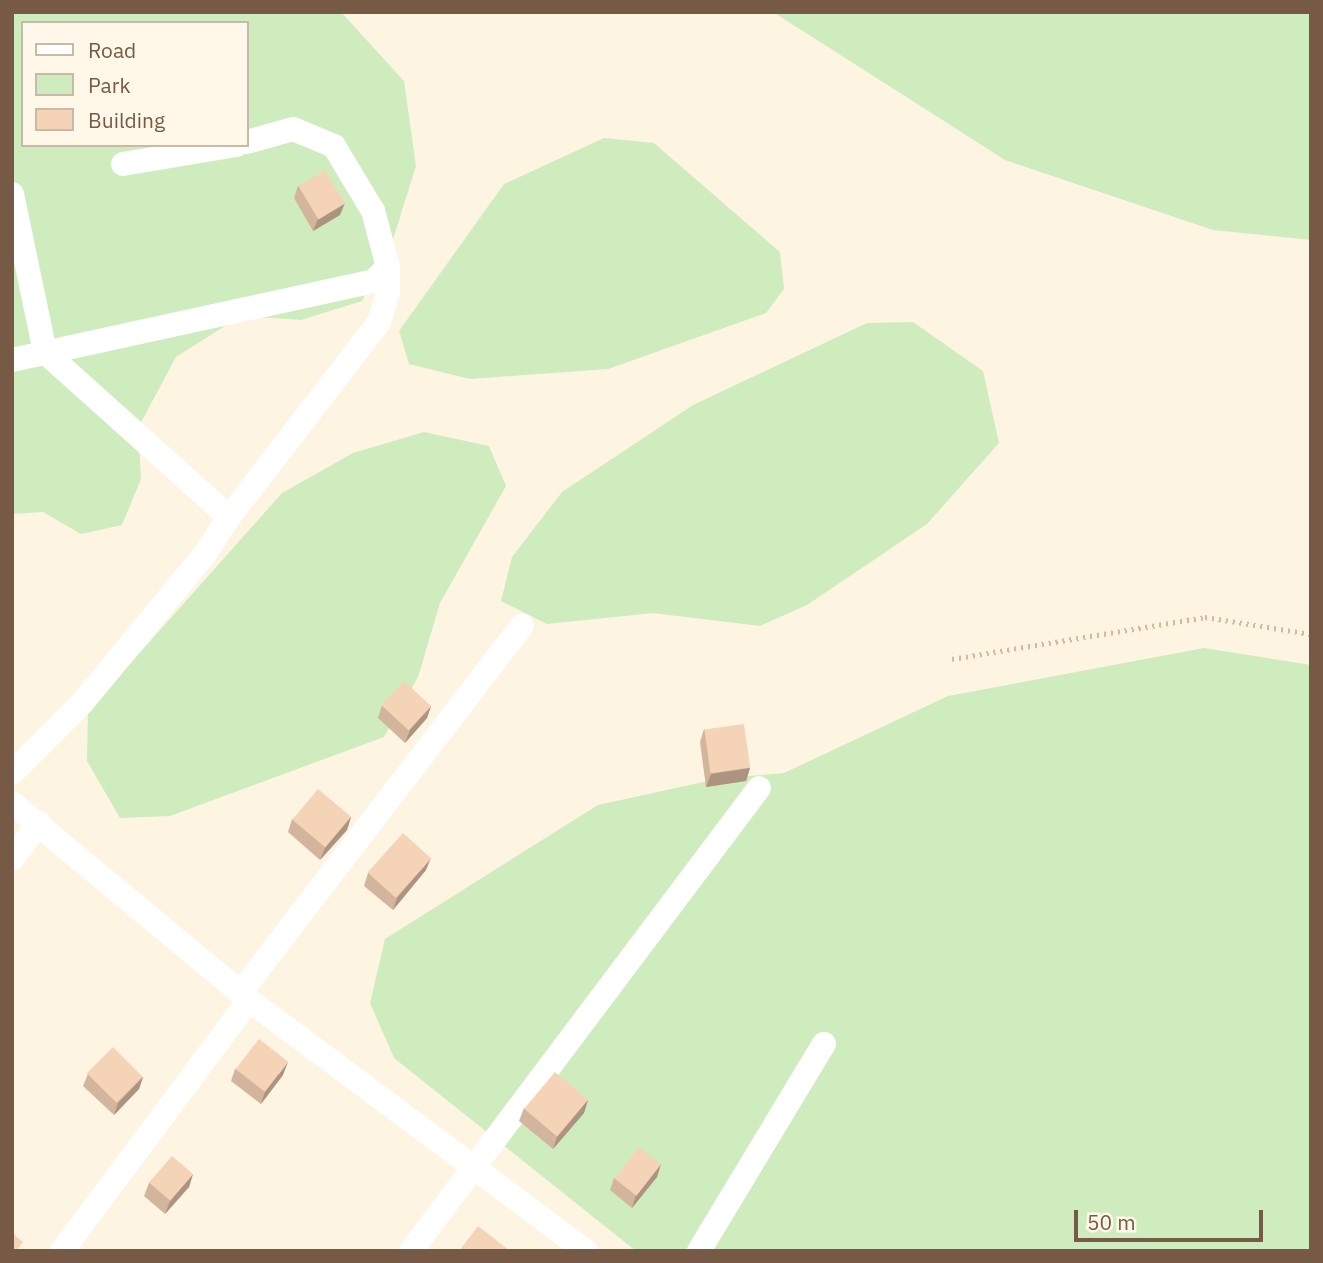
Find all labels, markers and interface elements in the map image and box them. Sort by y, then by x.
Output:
legend [21,21,248,147]
text: Road [88,36,136,64]
text: Park [88,71,131,99]
text: Building [88,106,165,134]
scale bar [1078,1196,1267,1240]
text: 50 m [1087,1208,1136,1236]

